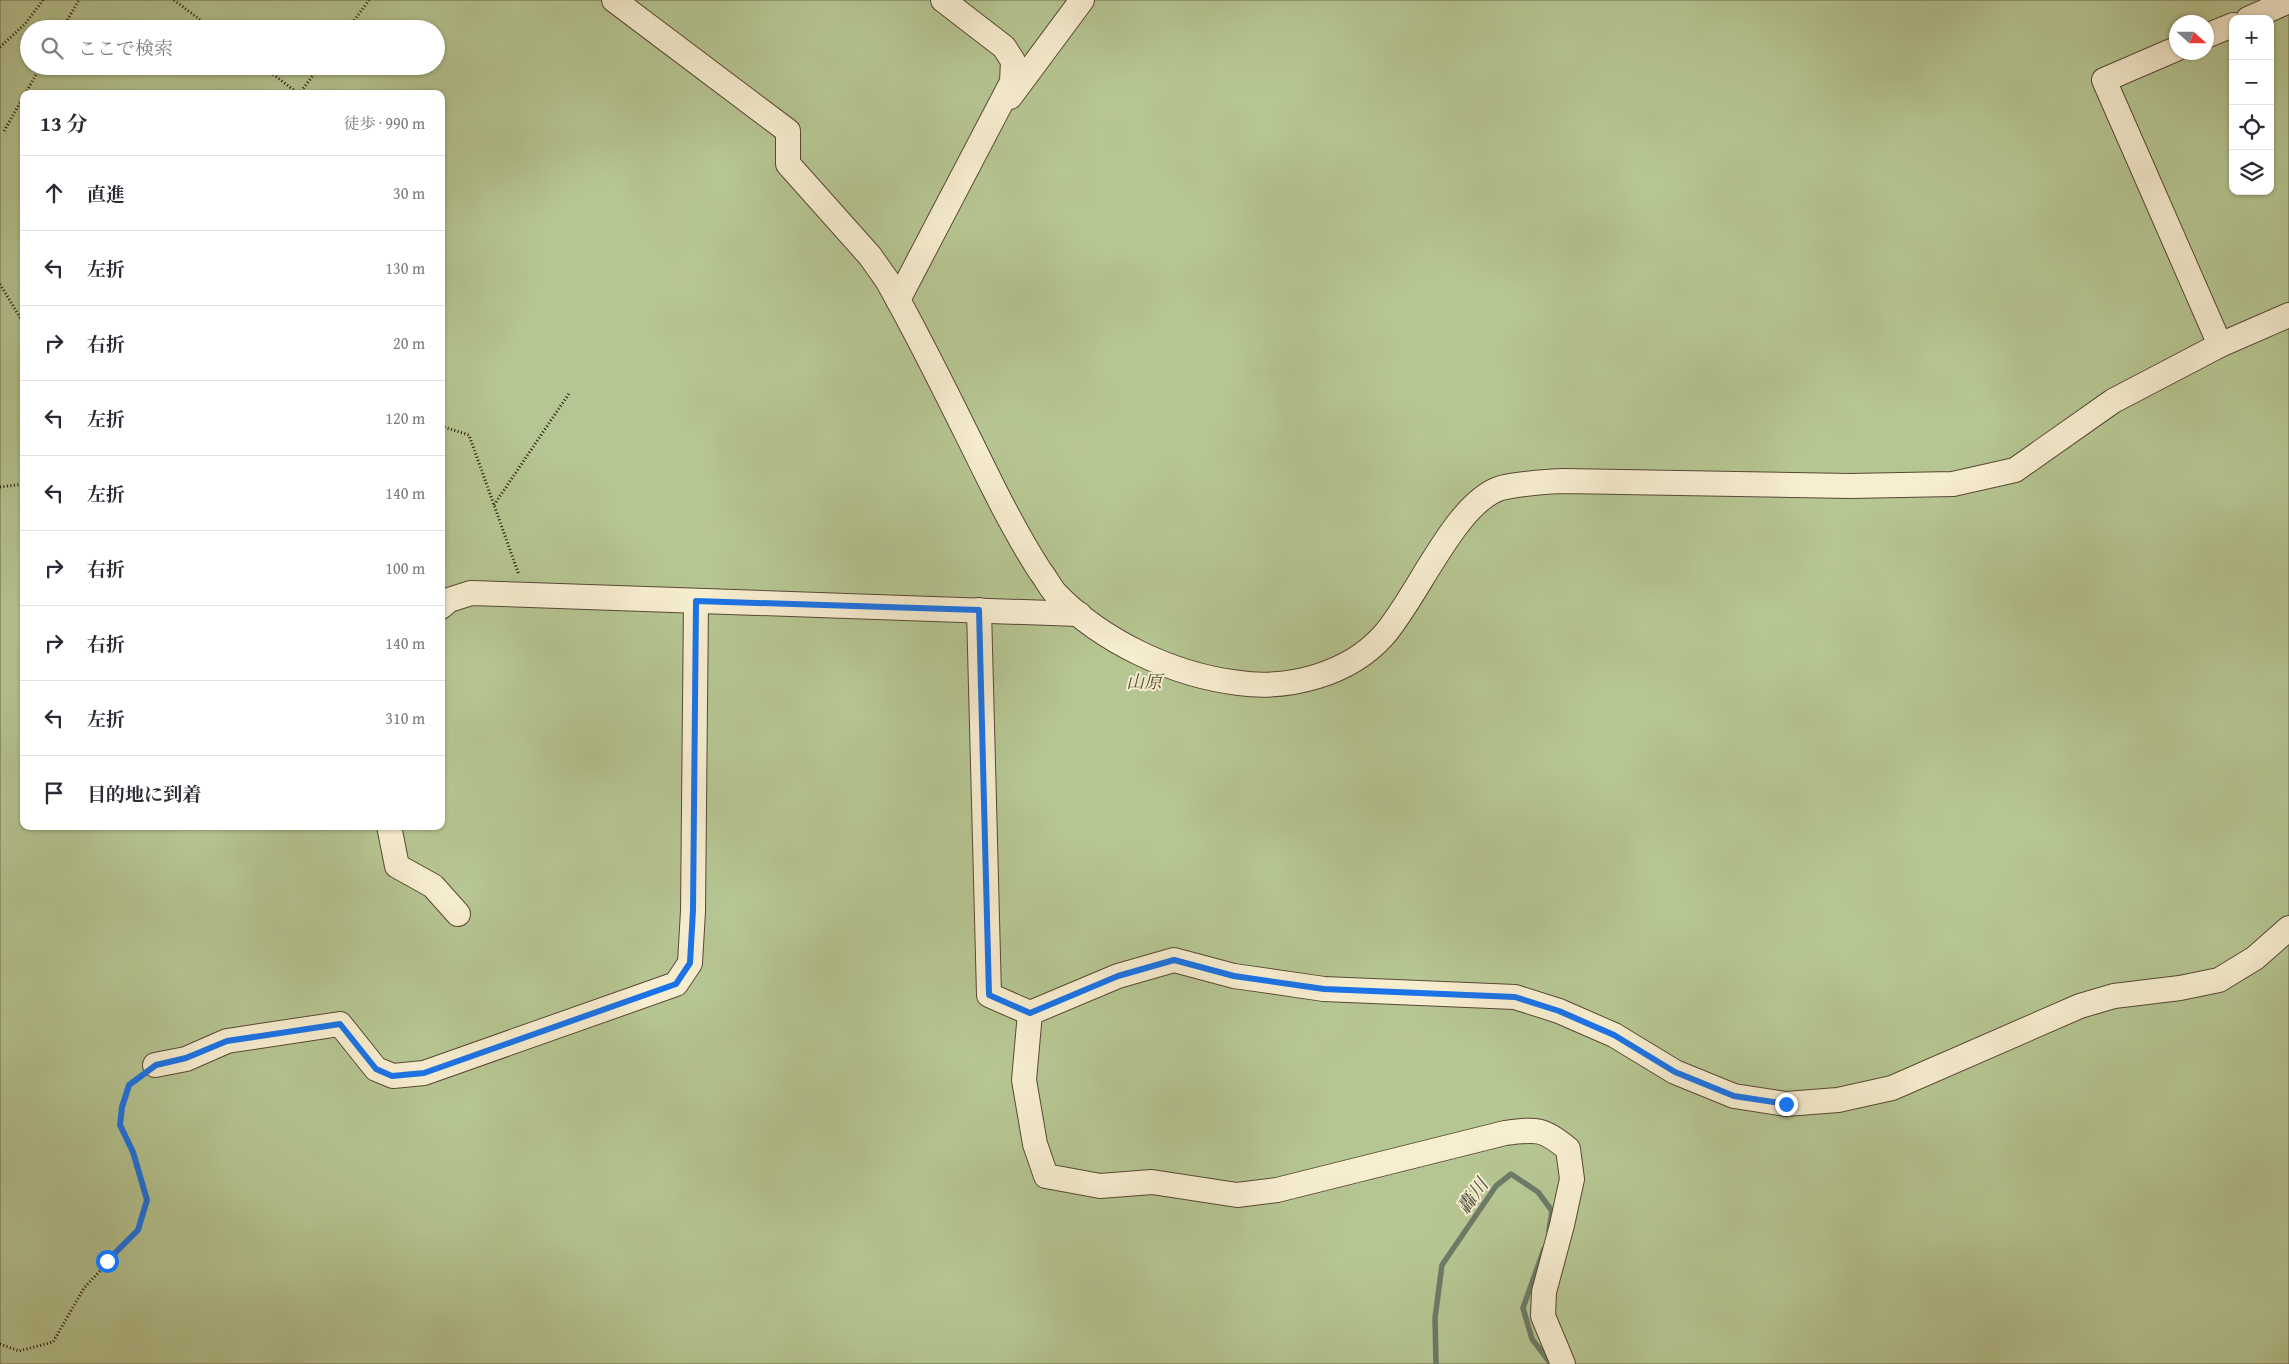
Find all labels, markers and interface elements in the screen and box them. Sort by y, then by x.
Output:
north arrow [2169,15,2214,60]
map controls [2229,15,2274,195]
button: + [2229,15,2274,60]
search box [20,20,445,75]
icon: search [38,34,66,62]
text: ここで検索 [78,34,173,62]
button: − [2229,60,2274,105]
button: locate [2229,105,2274,150]
text: 13 分 [40,108,87,139]
text: 徒歩 · 990 m [344,111,425,135]
button: layers [2229,150,2274,195]
icon: ahead [40,179,68,207]
text: 直進 [87,180,125,208]
text: 30 m [393,181,425,205]
icon: left [40,254,68,282]
text: 左折 [87,255,125,283]
text: 130 m [385,256,425,280]
icon: right [40,329,68,357]
text: 右折 [87,330,125,358]
text: 20 m [393,331,425,355]
icon: left [40,404,68,432]
text: 左折 [87,405,125,433]
text: 120 m [385,406,425,430]
icon: left [40,479,68,507]
text: 左折 [87,480,125,508]
text: 140 m [385,481,425,505]
icon: right [40,554,68,582]
text: 右折 [87,555,125,583]
text: 100 m [385,556,425,580]
icon: right [40,629,68,657]
text: 右折 [87,630,125,658]
text: 140 m [385,631,425,655]
park label: 山原 [1126,668,1165,695]
icon: left [40,704,68,732]
text: 左折 [87,705,125,733]
text: 310 m [385,706,425,730]
icon: arrive [40,779,68,807]
text: 目的地に到着 [87,780,201,808]
route end [1775,1093,1798,1116]
water label: 轟川 [1450,1171,1496,1220]
route start [96,1250,119,1273]

